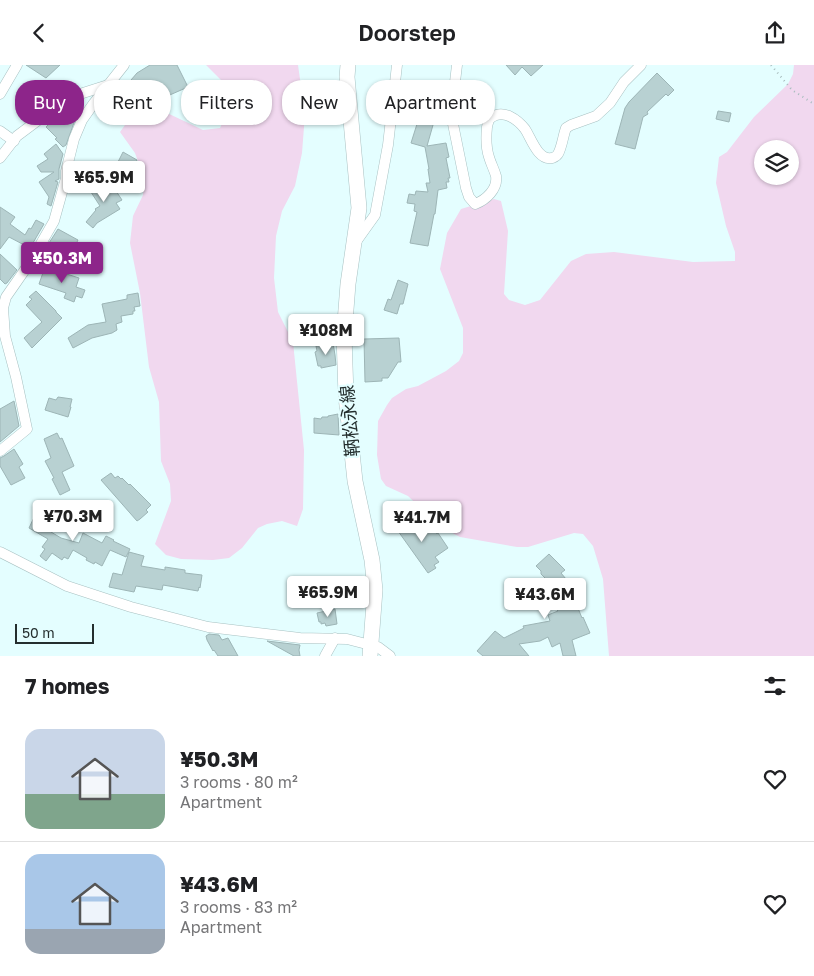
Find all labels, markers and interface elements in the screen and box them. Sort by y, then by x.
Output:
icon: back [25,19,53,47]
text: Doorstep [358,19,456,46]
icon: share [761,19,789,47]
chip: Buy [15,80,84,125]
chip: Rent [94,80,171,125]
chip: Filters [181,80,272,125]
chip: New [282,80,356,125]
chip: Apartment [366,80,495,125]
map controls [754,140,799,185]
button: layers [754,140,799,185]
pin: ¥65.9M [63,161,145,203]
text: ¥65.9M [74,167,134,187]
pin: ¥50.3M [21,241,103,284]
text: ¥50.3M [32,248,92,268]
pin: ¥108M [291,313,361,356]
text: ¥108M [299,320,353,340]
street label: 鞆松永線 [335,384,363,458]
pin: ¥70.3M [32,499,114,542]
pin: ¥41.7M [381,501,463,543]
text: ¥70.3M [44,506,102,526]
text: ¥41.7M [394,507,450,527]
pin: ¥65.9M [287,575,369,618]
pin: ¥43.6M [504,577,586,620]
text: ¥65.9M [298,582,358,602]
text: ¥43.6M [515,584,575,604]
scale bar [15,621,94,644]
text: 50 m [22,624,55,641]
icon: filters [761,672,789,700]
text: 7 homes [25,673,110,699]
text: ¥50.3M [180,746,259,772]
icon: home [65,749,125,809]
icon: heart [761,765,789,793]
text: 3 rooms · 80 m² [180,772,298,792]
text: Apartment [180,792,262,812]
text: ¥43.6M [180,871,259,897]
icon: home [65,874,125,934]
icon: heart [761,890,789,918]
text: 3 rooms · 83 m² [180,897,297,917]
text: Apartment [180,917,262,937]

